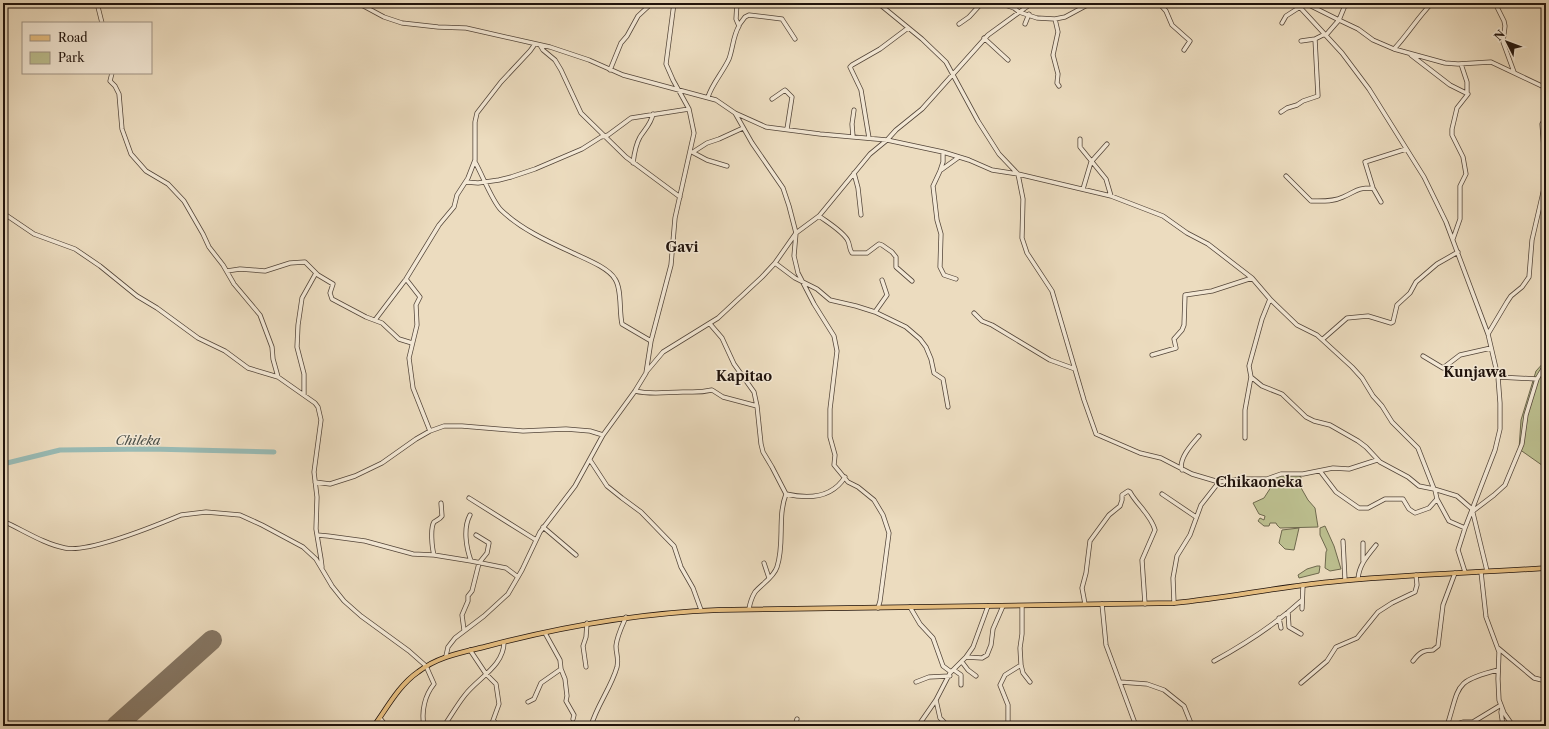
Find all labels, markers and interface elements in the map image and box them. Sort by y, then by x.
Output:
legend [22,22,152,74]
north arrow [1487,22,1527,62]
text: N [1491,27,1508,44]
text: Road [58,30,88,45]
text: Park [58,50,85,65]
district label: Gavi [665,238,699,256]
district label: Kunjawa [1443,363,1508,381]
district label: Kapitao [716,367,772,385]
water label: Chileka [115,432,161,448]
district label: Chikaoneka [1215,473,1303,491]

